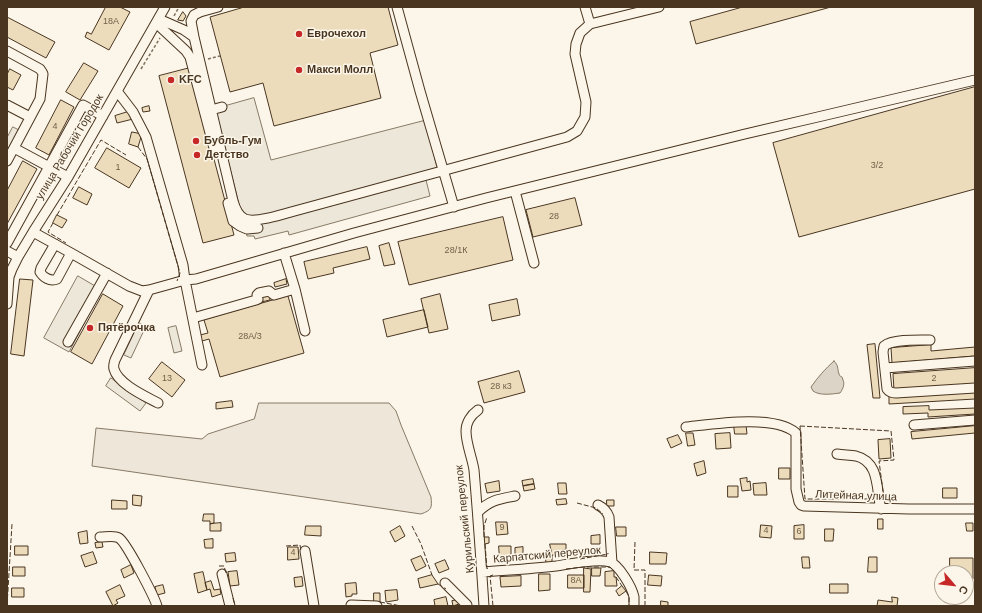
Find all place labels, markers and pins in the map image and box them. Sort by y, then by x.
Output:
place label: Еврочехол [307,27,366,41]
marker: Еврочехол [294,29,304,39]
place label: Макси Молл [307,63,373,77]
marker: Макси Молл [294,65,304,75]
place label: KFC [179,73,202,87]
marker: KFC [166,75,176,85]
place label: Бубль-Гум [204,134,262,148]
marker: Бубль-Гум [191,136,201,146]
place label: Детство [205,148,249,162]
marker: Детство [192,150,202,160]
place label: Пятёрочка [98,321,155,335]
marker: Пятёрочка [85,323,95,333]

